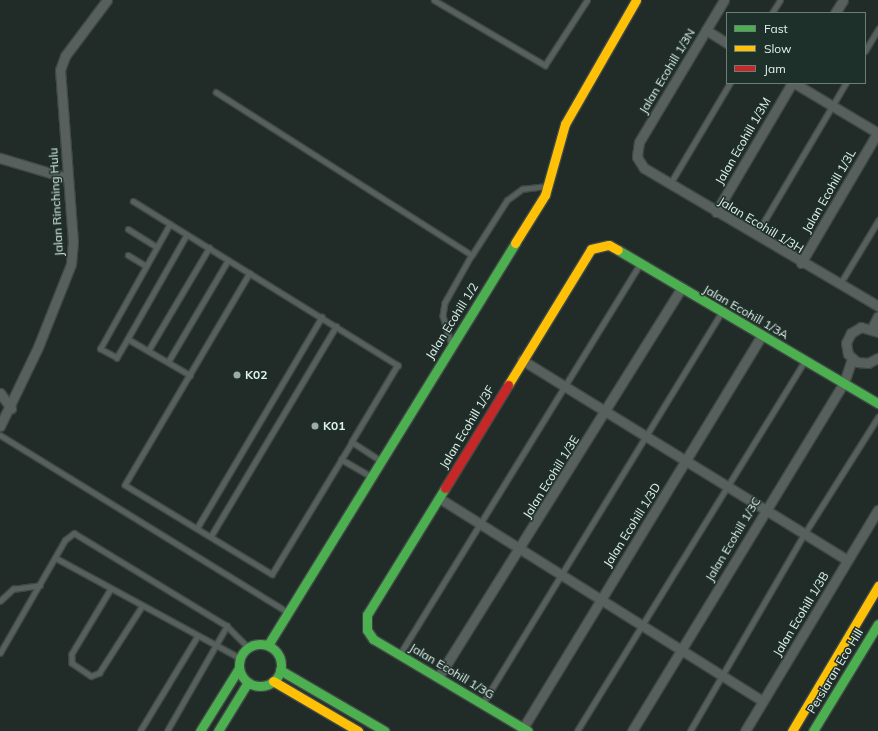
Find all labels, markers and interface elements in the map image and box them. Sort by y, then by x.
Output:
legend [726,12,866,84]
text: Fast [764,21,788,36]
street label: Jalan Ecohill 1/3N [636,26,698,116]
text: Slow [764,41,792,56]
text: Jam [764,61,786,76]
street label: Jalan Ecohill 1/3M [712,95,774,187]
street label: Jalan Rinching Hulu [46,147,66,257]
street label: Jalan Ecohill 1/3L [799,147,859,235]
street label: Jalan Ecohill 1/3H [716,194,806,256]
street label: Jalan Ecohill 1/2 [423,280,481,362]
street label: Jalan Ecohill 1/3A [701,282,791,342]
place label: K02 [245,368,267,382]
marker: K02 [232,370,242,380]
street label: Jalan Ecohill 1/3F [437,383,497,471]
place label: K01 [323,419,345,433]
marker: K01 [310,421,320,431]
street label: Jalan Ecohill 1/3E [520,433,582,521]
street label: Jalan Ecohill 1/3D [600,480,664,570]
street label: Jalan Ecohill 1/3C [702,494,764,584]
street label: Jalan Ecohill 1/3B [770,569,832,659]
street label: Persiaran Eco Hill [804,626,866,716]
street label: Jalan Ecohill 1/3G [407,640,497,702]

